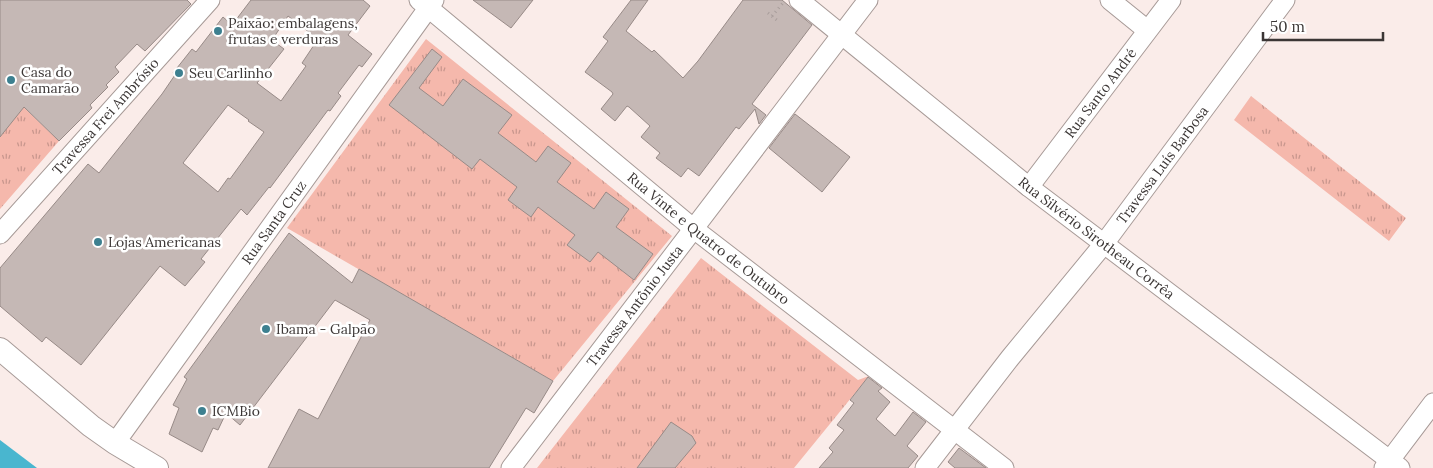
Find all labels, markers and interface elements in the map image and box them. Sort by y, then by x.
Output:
scale bar [1263,10,1383,42]
place label: Paixão: embalagens, frutas e verduras [228,14,358,48]
text: 50 m [1270,17,1305,36]
marker: Paixão: embalagens, frutas e verduras [212,25,224,37]
street label: Rua Santo André [1060,44,1140,142]
street label: Travessa Frei Ambrósio [48,54,163,179]
place label: Casa do Camarão [21,63,79,97]
place label: Seu Carlinho [189,64,272,82]
marker: Seu Carlinho [173,67,185,79]
marker: Casa do Camarão [5,74,17,86]
street label: Travessa Luís Barbosa [1113,102,1212,228]
street label: Rua Vinte e Quatro de Outubro [624,168,793,308]
street label: Rua Silvério Sirotheau Corrêa [1015,173,1178,303]
street label: Rua Santa Cruz [238,177,310,268]
place label: Lojas Americanas [108,233,221,251]
marker: Lojas Americanas [92,236,104,248]
street label: Travessa Antônio Justa [583,241,687,370]
place label: Ibama - Galpão [276,320,375,338]
marker: Ibama - Galpão [260,323,272,335]
place label: ICMBio [212,402,260,420]
marker: ICMBio [196,405,208,417]

